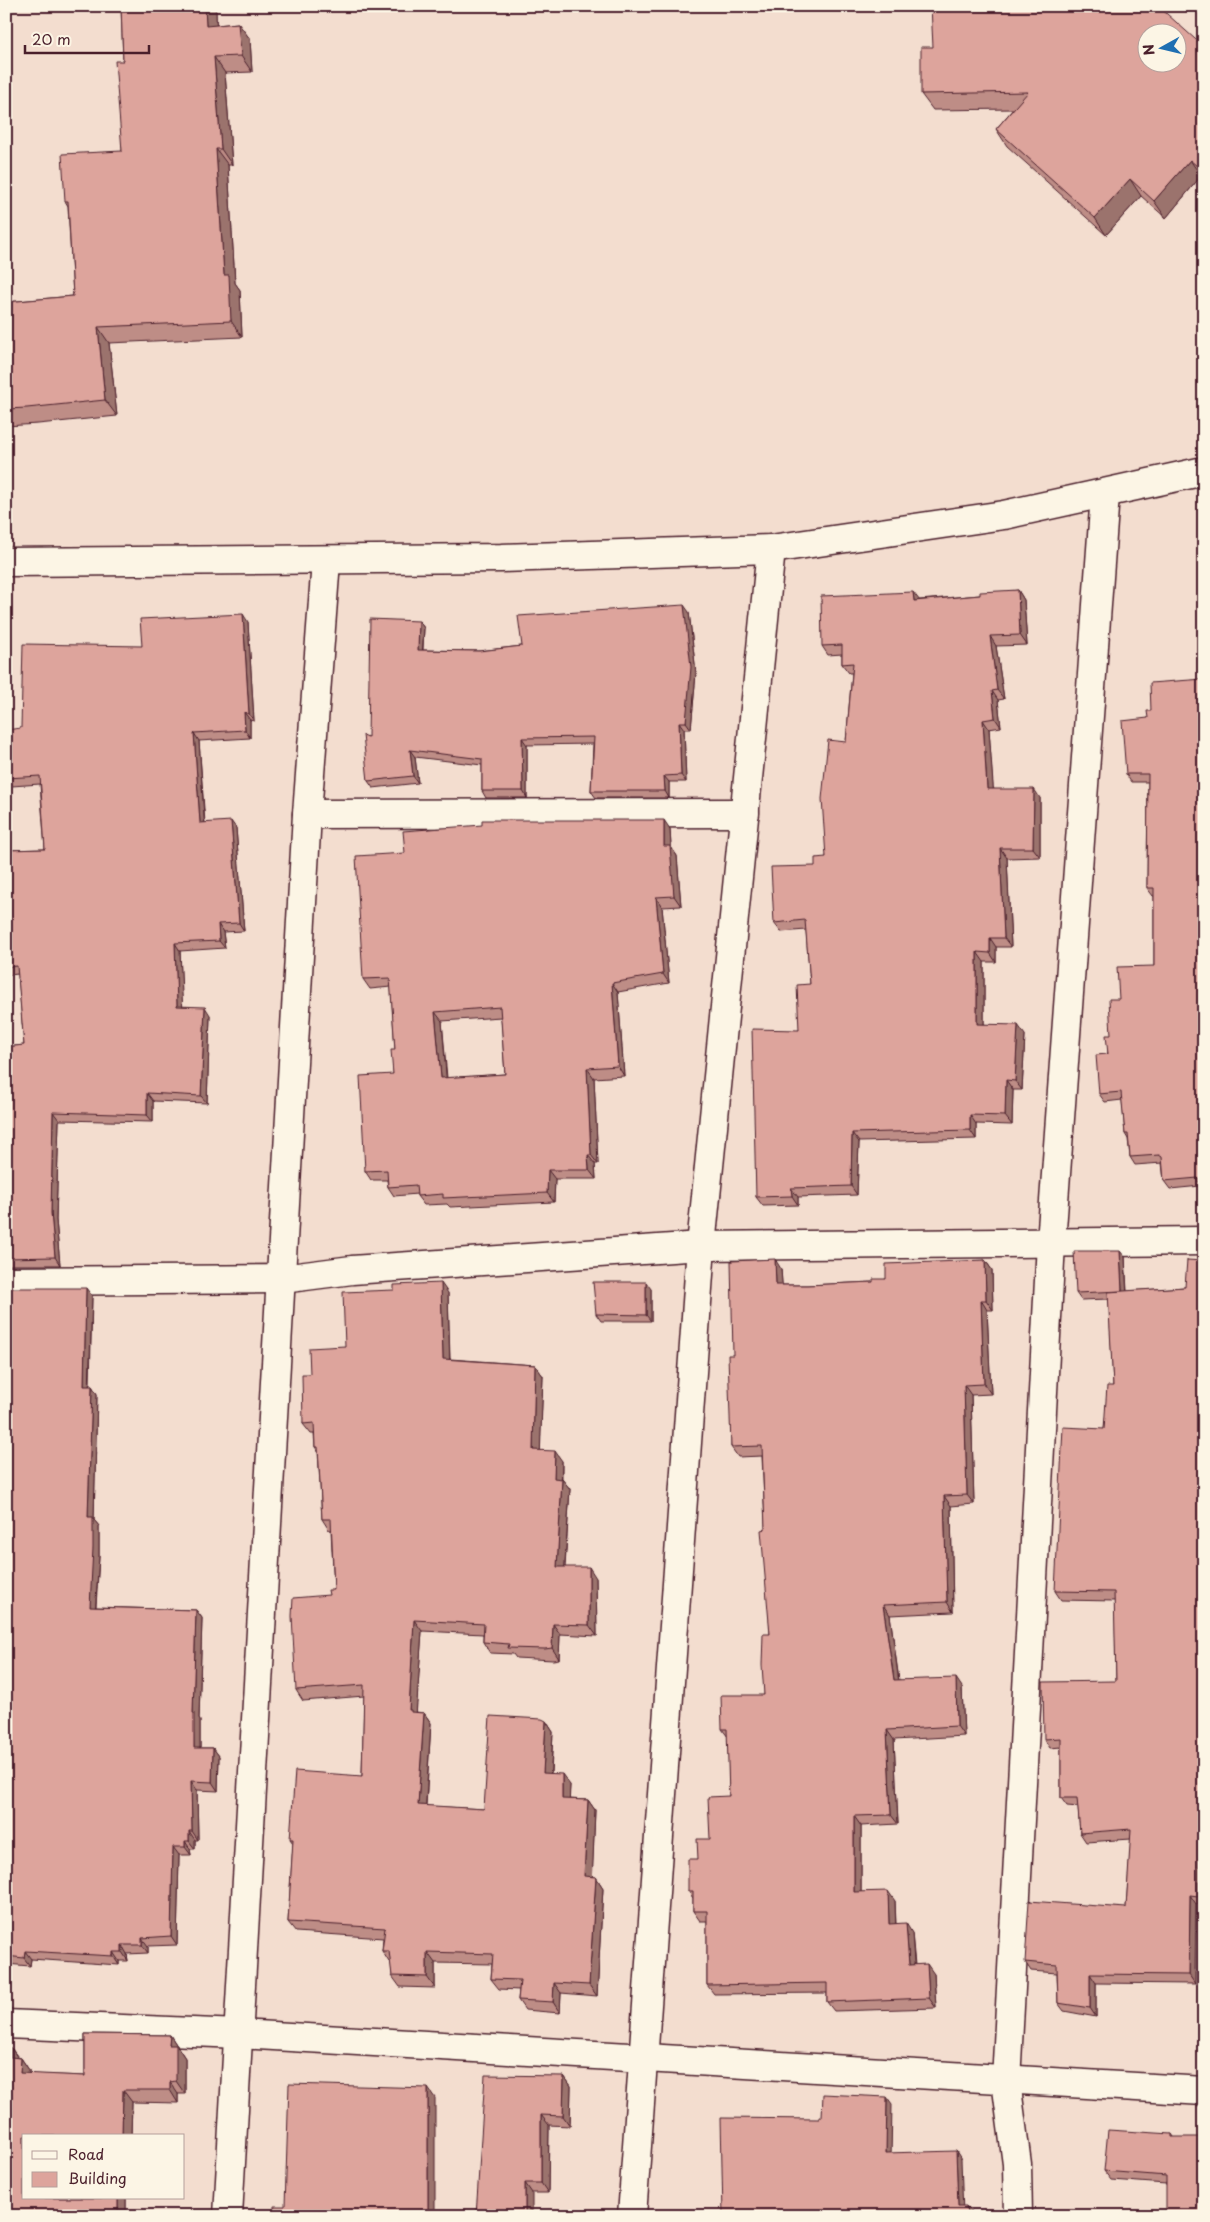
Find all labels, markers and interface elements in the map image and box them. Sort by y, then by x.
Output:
scale bar [25,22,149,54]
north arrow [1138,22,1188,72]
text: 20 m [32,27,71,50]
text: N [1137,43,1160,57]
legend [22,2134,185,2200]
text: Road [68,2142,104,2165]
text: Building [68,2166,127,2189]

